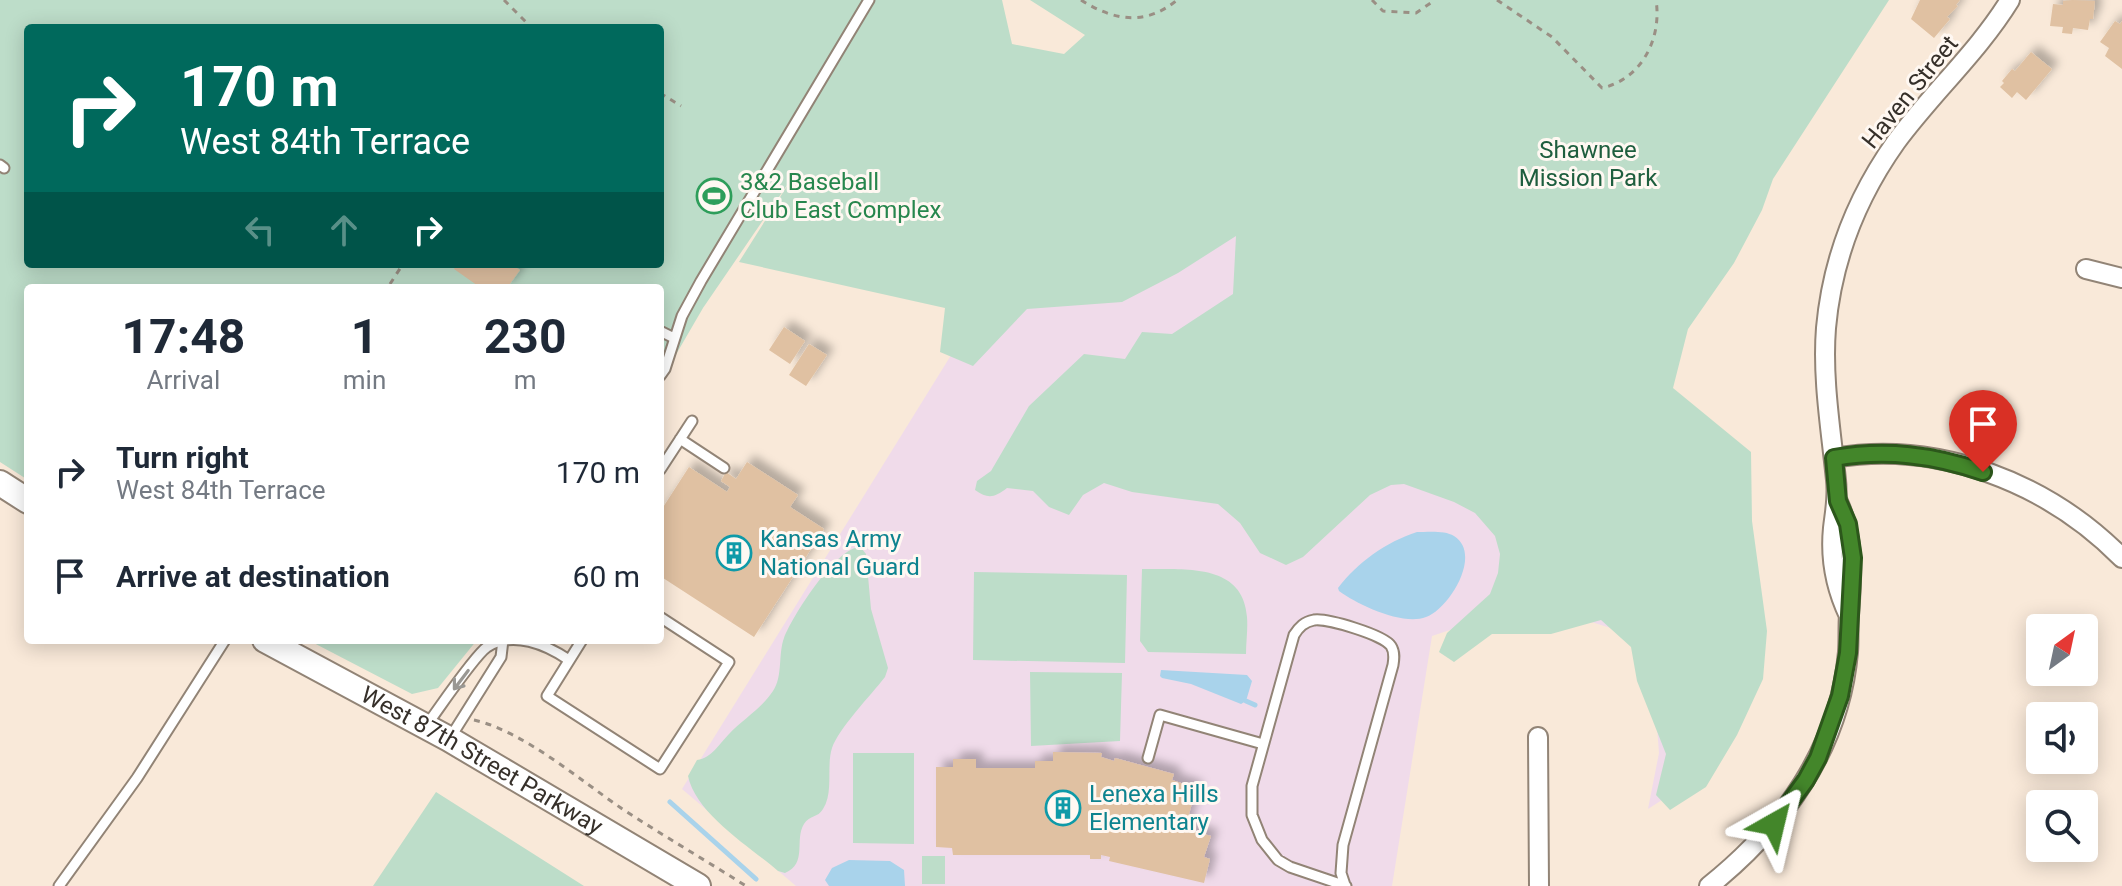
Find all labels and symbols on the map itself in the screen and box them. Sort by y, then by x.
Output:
street label: Haven Street [1856,30,1964,154]
park label: Shawnee Mission Park [1519,136,1658,192]
place label: 3&2 Baseball Club East Complex [740,168,941,224]
sports icon: 3&2 Baseball Club East Complex [695,177,733,215]
pin [1949,390,2017,472]
place label: Kansas Army National Guard [760,525,920,581]
building icon: Kansas Army National Guard [715,534,753,572]
north arrow [2026,614,2098,686]
one-way arrow [453,669,470,690]
street label: West 87th Street Parkway [356,680,608,841]
place label: Lenexa Hills Elementary [1089,780,1219,836]
position arrow [1732,782,1816,866]
building icon: Lenexa Hills Elementary [1044,789,1082,827]

